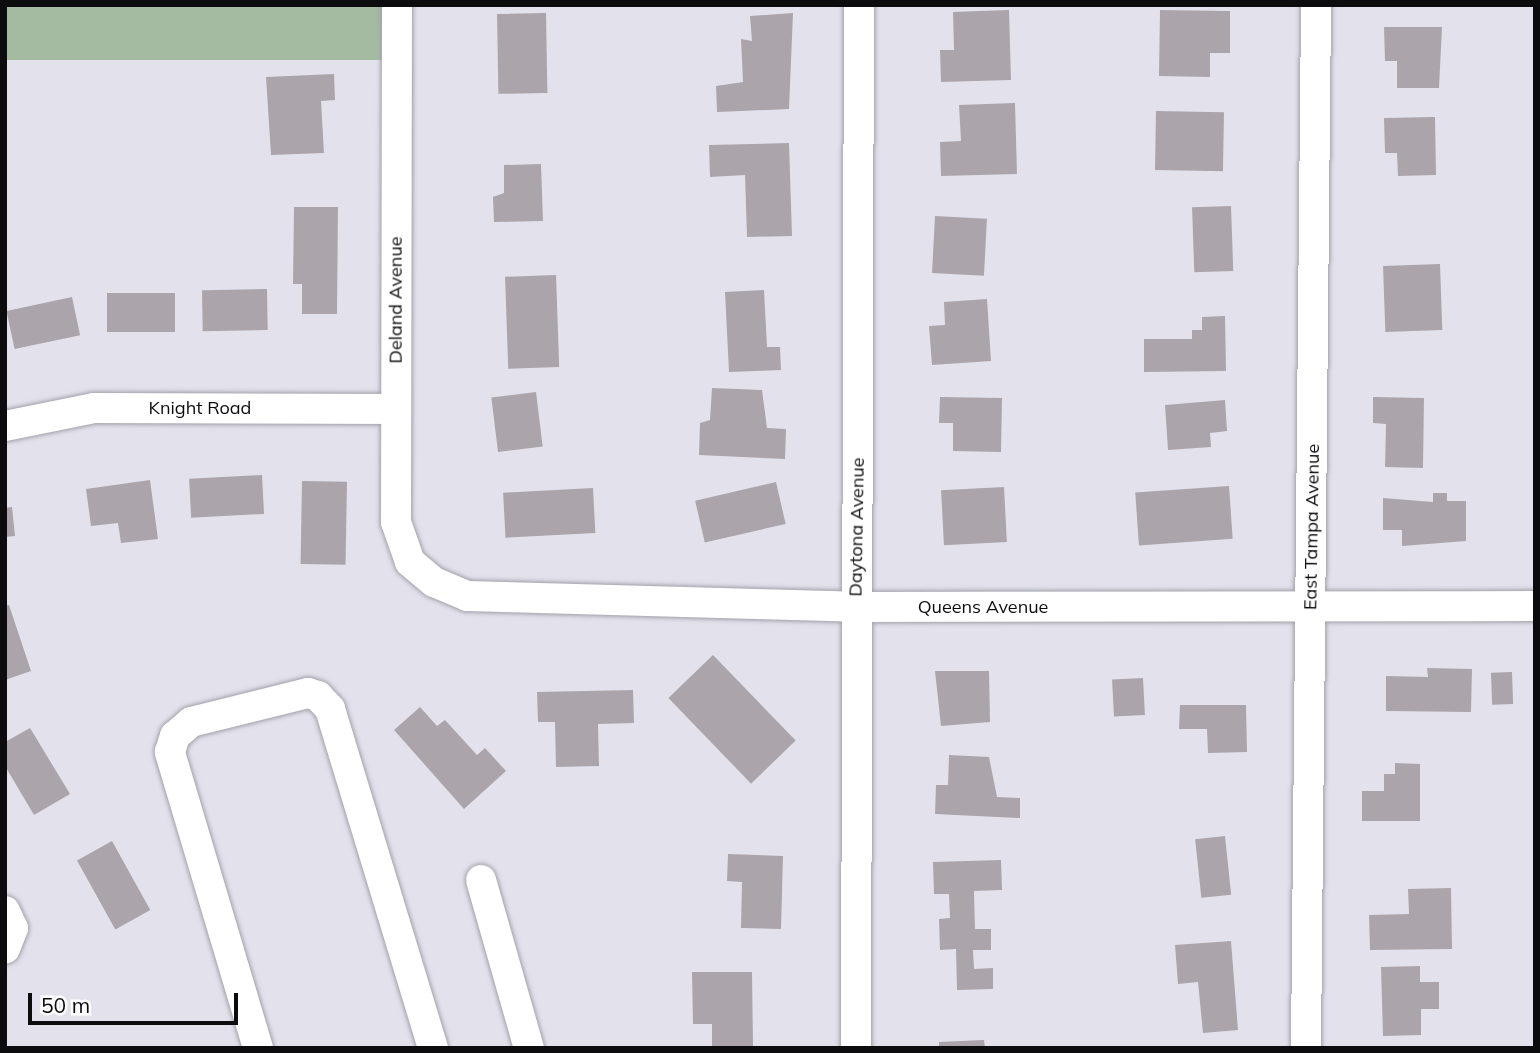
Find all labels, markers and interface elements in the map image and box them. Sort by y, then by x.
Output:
street label: Deland Avenue [385,236,407,364]
street label: Knight Road [149,397,251,419]
street label: East Tampa Avenue [1300,444,1324,610]
street label: Daytona Avenue [845,457,869,597]
street label: Queens Avenue [918,596,1048,618]
scale bar [32,979,242,1023]
text: 50 m [41,992,90,1018]

